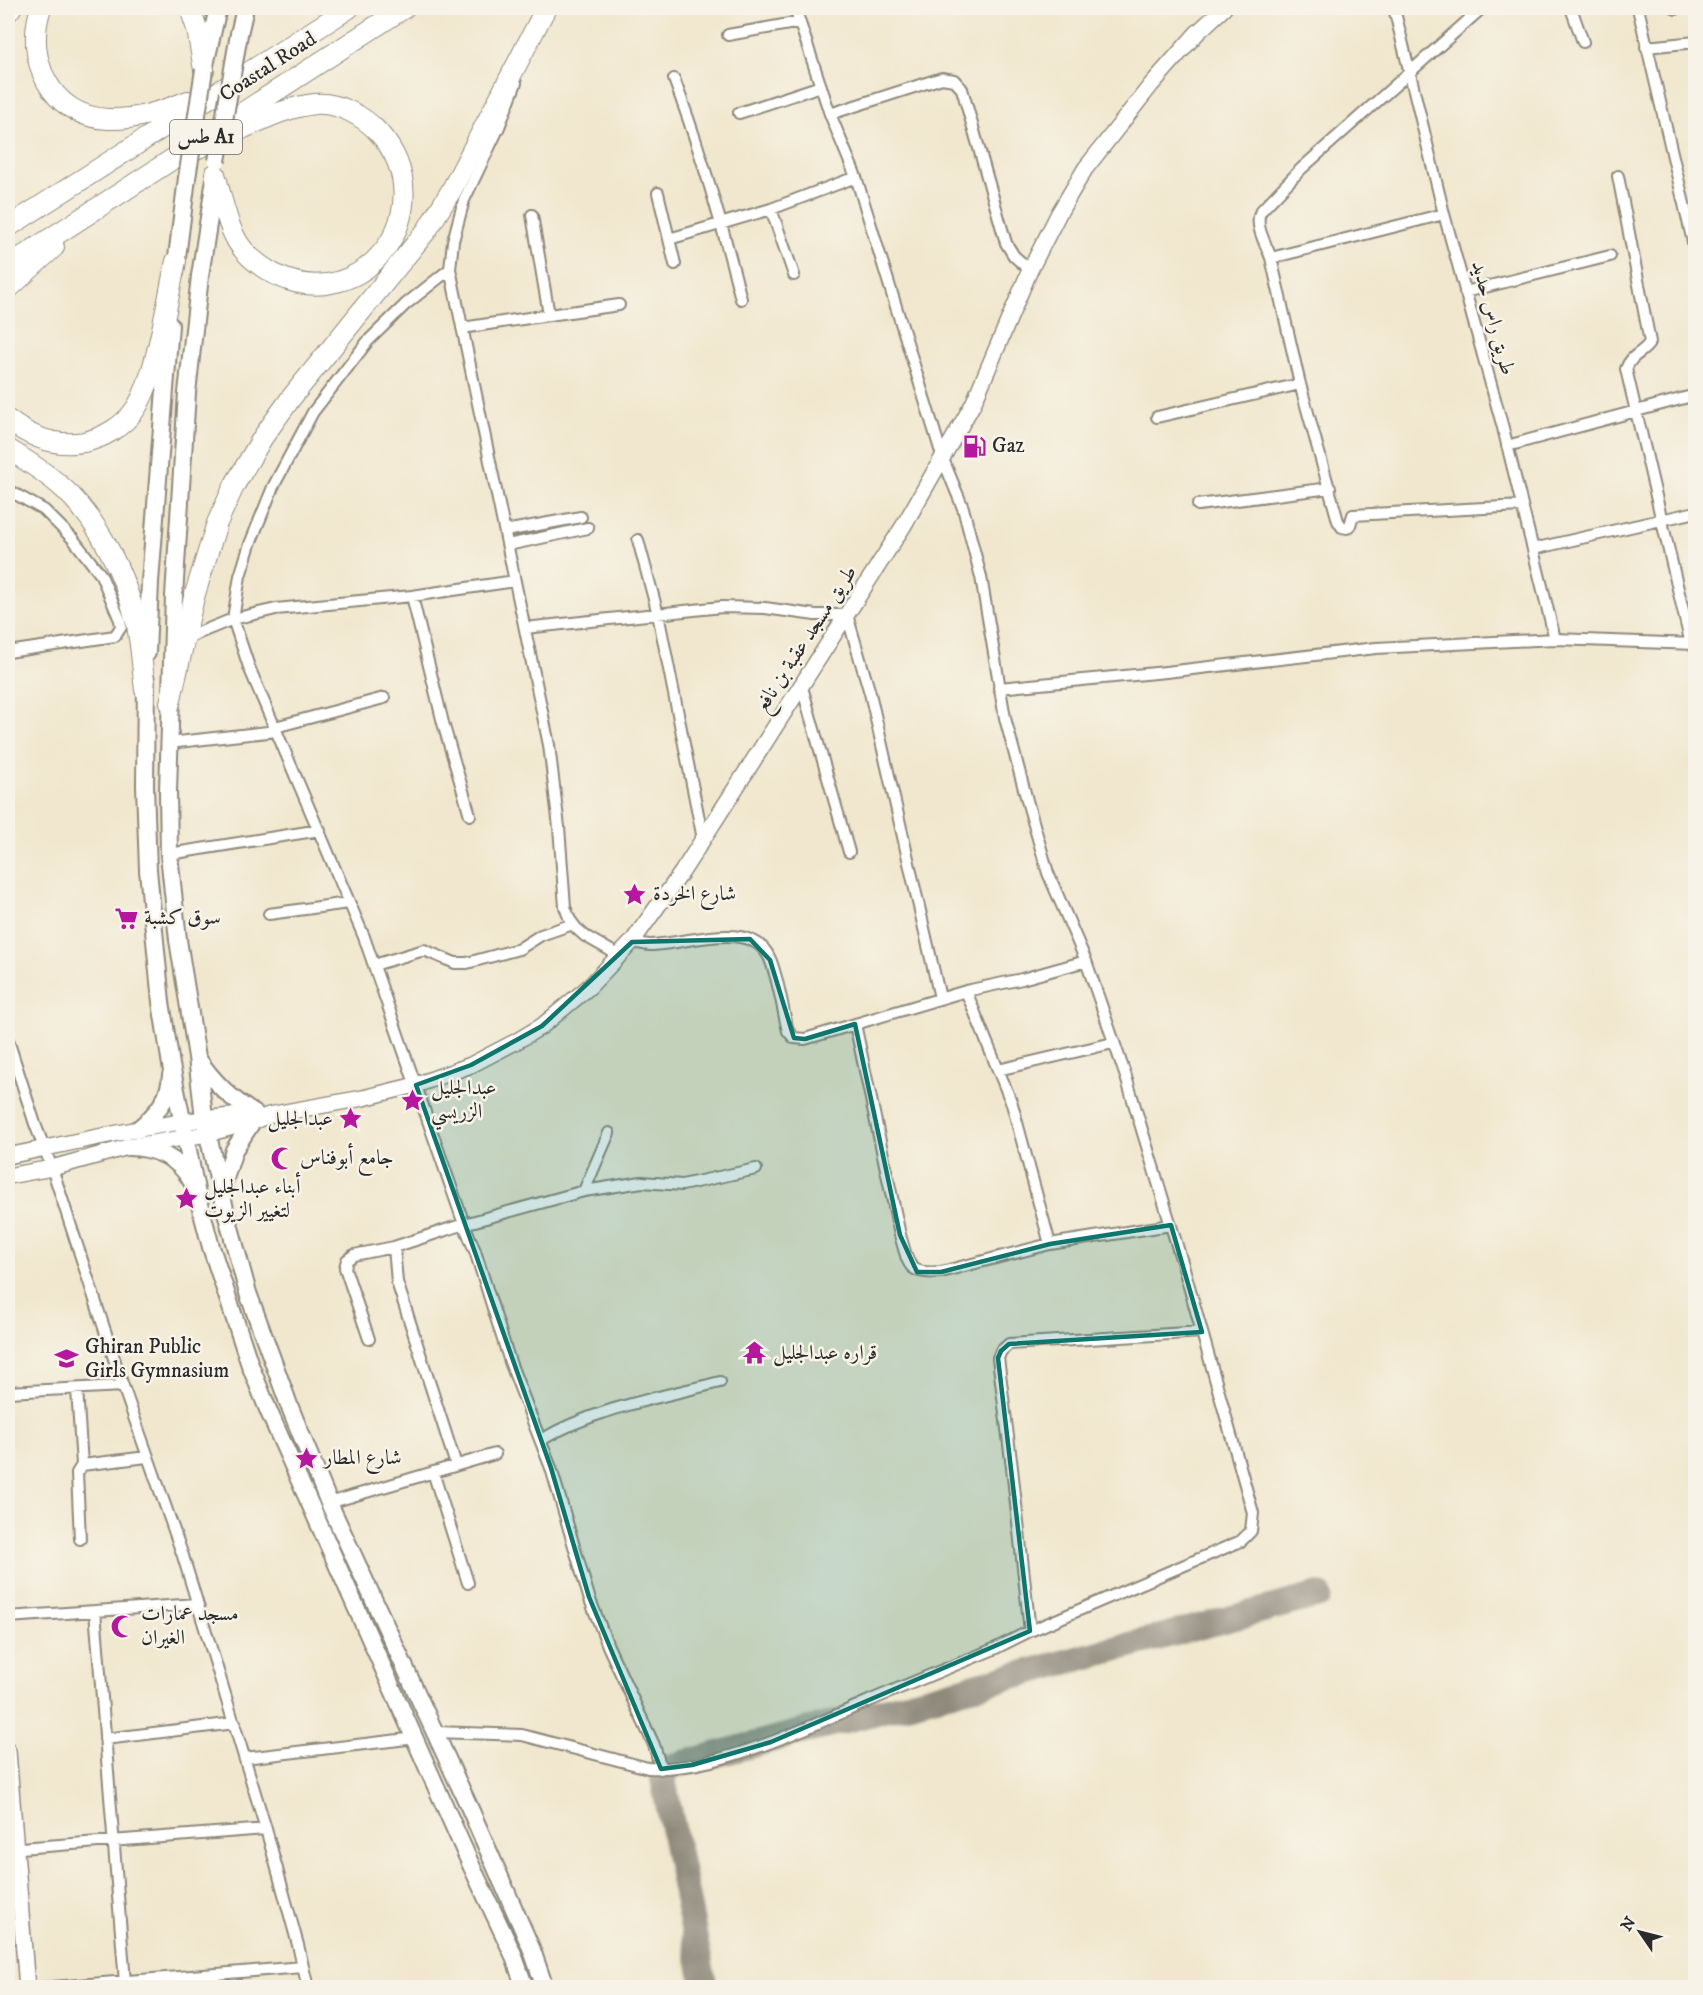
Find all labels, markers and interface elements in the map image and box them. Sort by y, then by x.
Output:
street label: Coastal Road [215,26,322,108]
road number: طس A1 [170,120,242,154]
street label: طريق راس حديد [1465,258,1521,378]
fuel station icon: Gaz [961,433,987,459]
place label: Gaz [992,433,1025,459]
street label: طريق مسجد عقبة بن نافع [749,561,867,720]
place icon: شارع الخردة [622,881,648,907]
place label: شارع الخردة [653,881,736,911]
supermarket icon: سوق كشبة [113,905,139,931]
place label: سوق كشبة [144,905,221,931]
place label: عبدالجليل الزريسي [431,1075,497,1131]
place icon: عبدالجليل الزريسي [400,1087,426,1113]
place label: عبدالجليل [267,1106,333,1133]
place icon: عبدالجليل [338,1106,364,1132]
place label: جامع أبوفناس [300,1142,394,1176]
mosque icon: جامع أبوفناس [269,1145,295,1171]
place label: أبناء عبدالجليل لتغيير الزيوت [204,1171,301,1224]
place icon: أبناء عبدالجليل لتغيير الزيوت [173,1186,199,1212]
place label: Ghiran Public Girls Gymnasium [85,1334,229,1384]
temple icon: قراره عبدالجليل [742,1340,768,1366]
place label: قراره عبدالجليل [773,1340,877,1367]
school or university icon: Ghiran Public Girls Gymnasium [54,1346,80,1372]
place icon: شارع المطار [293,1445,319,1471]
place label: شارع المطار [322,1445,402,1475]
place label: مسجد عمارات الغيران [141,1601,239,1651]
mosque icon: مسجد عمارات الغيران [110,1613,136,1639]
north arrow [1610,1902,1670,1962]
text: N [1617,1913,1640,1935]

